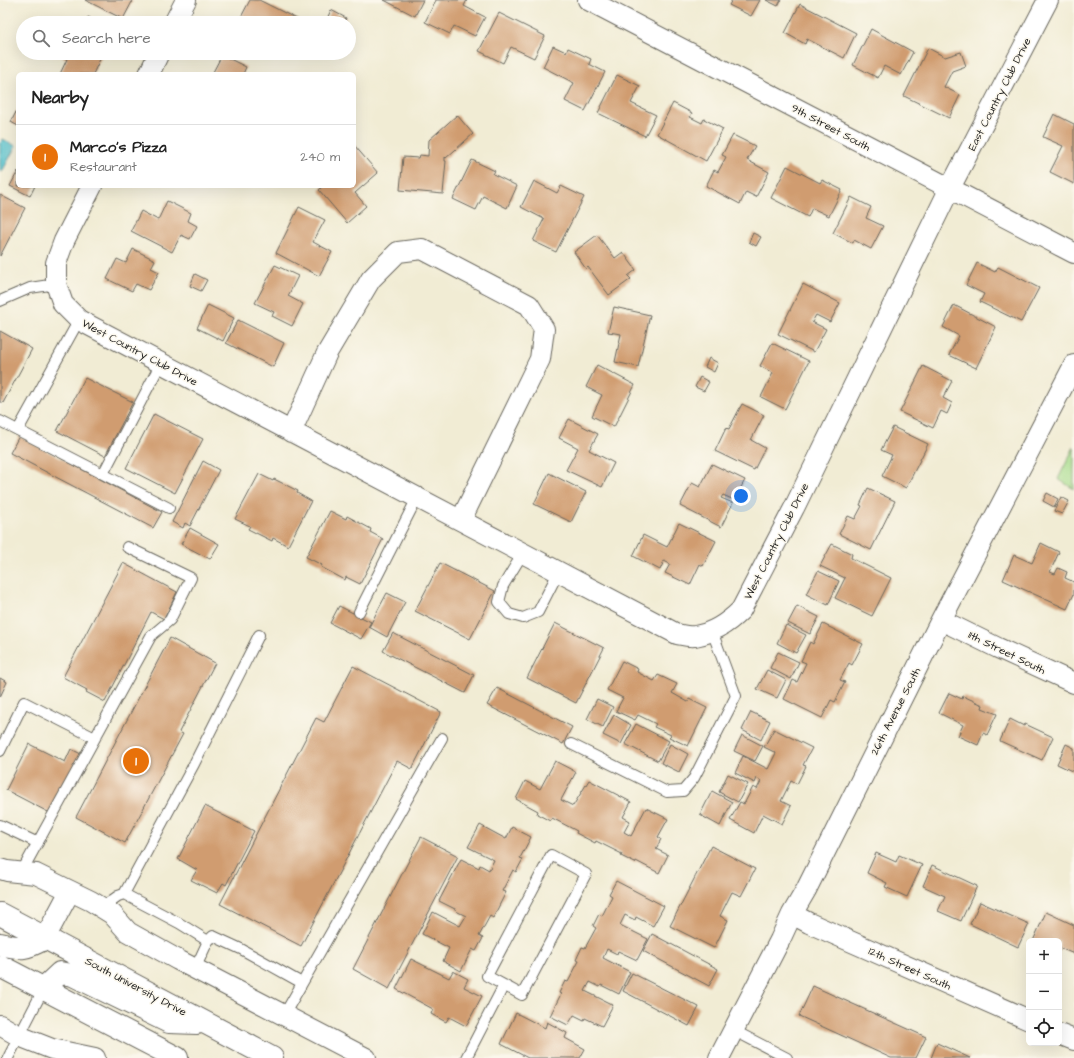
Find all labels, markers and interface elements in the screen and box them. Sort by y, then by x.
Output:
search box [16,16,356,60]
icon: search [30,27,52,49]
text: Search here [62,28,151,49]
street label: East Country Club Drive [964,35,1035,154]
text: Nearby [32,86,89,110]
street label: 9th Street South [789,100,873,155]
text: Marco's Pizza [70,137,167,158]
text: 1 [44,148,46,166]
text: 240 m [300,148,340,166]
text: Restaurant [70,158,137,176]
street label: West Country Club Drive [79,316,200,390]
street label: West Country Club Drive [741,480,813,603]
your location [731,486,751,506]
street label: 11th Street South [966,627,1048,678]
street label: 26th Avenue South [867,664,924,758]
pin: 1 [123,746,149,776]
map controls [1026,938,1062,1046]
button: + [1026,938,1062,974]
street label: 12th Street South [866,943,954,994]
street label: South University Drive [82,953,189,1020]
button: − [1026,974,1062,1010]
button: locate [1026,1010,1062,1046]

